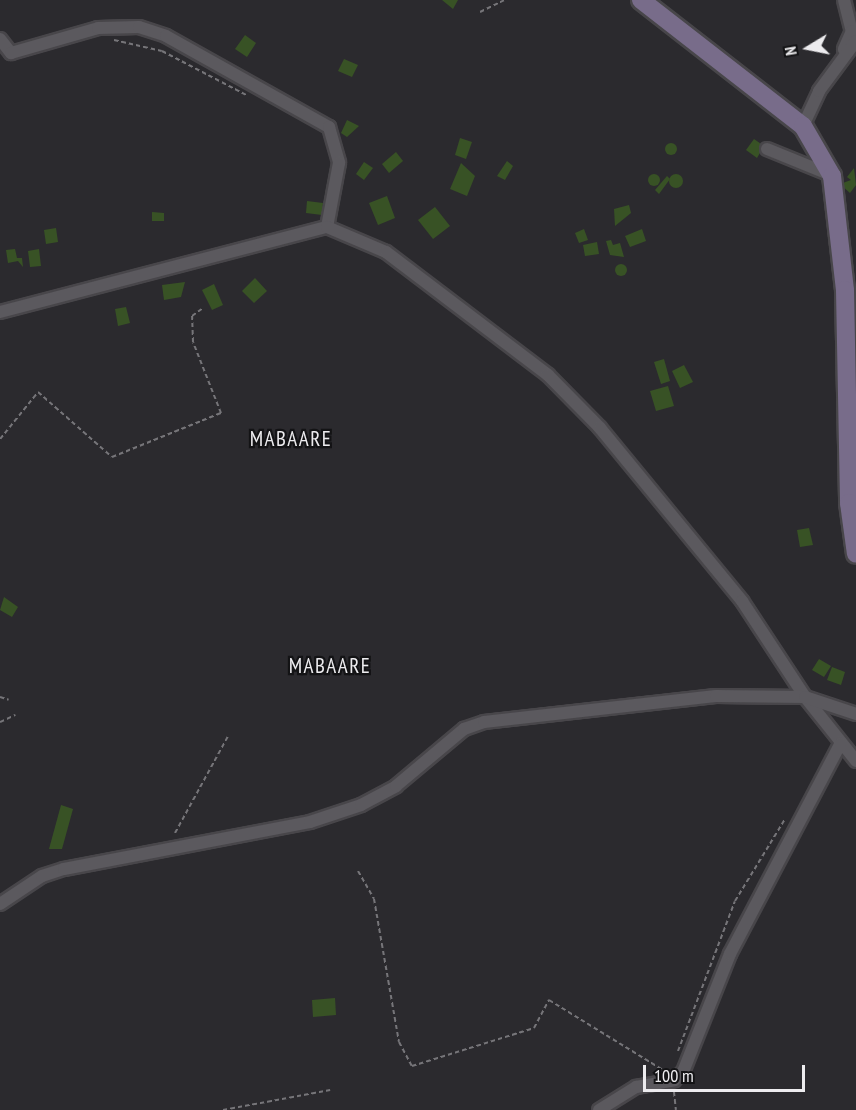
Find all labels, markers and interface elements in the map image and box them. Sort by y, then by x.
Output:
north arrow [778,18,838,78]
text: N [780,45,801,57]
district label: MABAARE [250,426,332,452]
district label: MABAARE [289,653,371,679]
scale bar [646,1053,808,1091]
text: 100 m [654,1064,694,1087]

